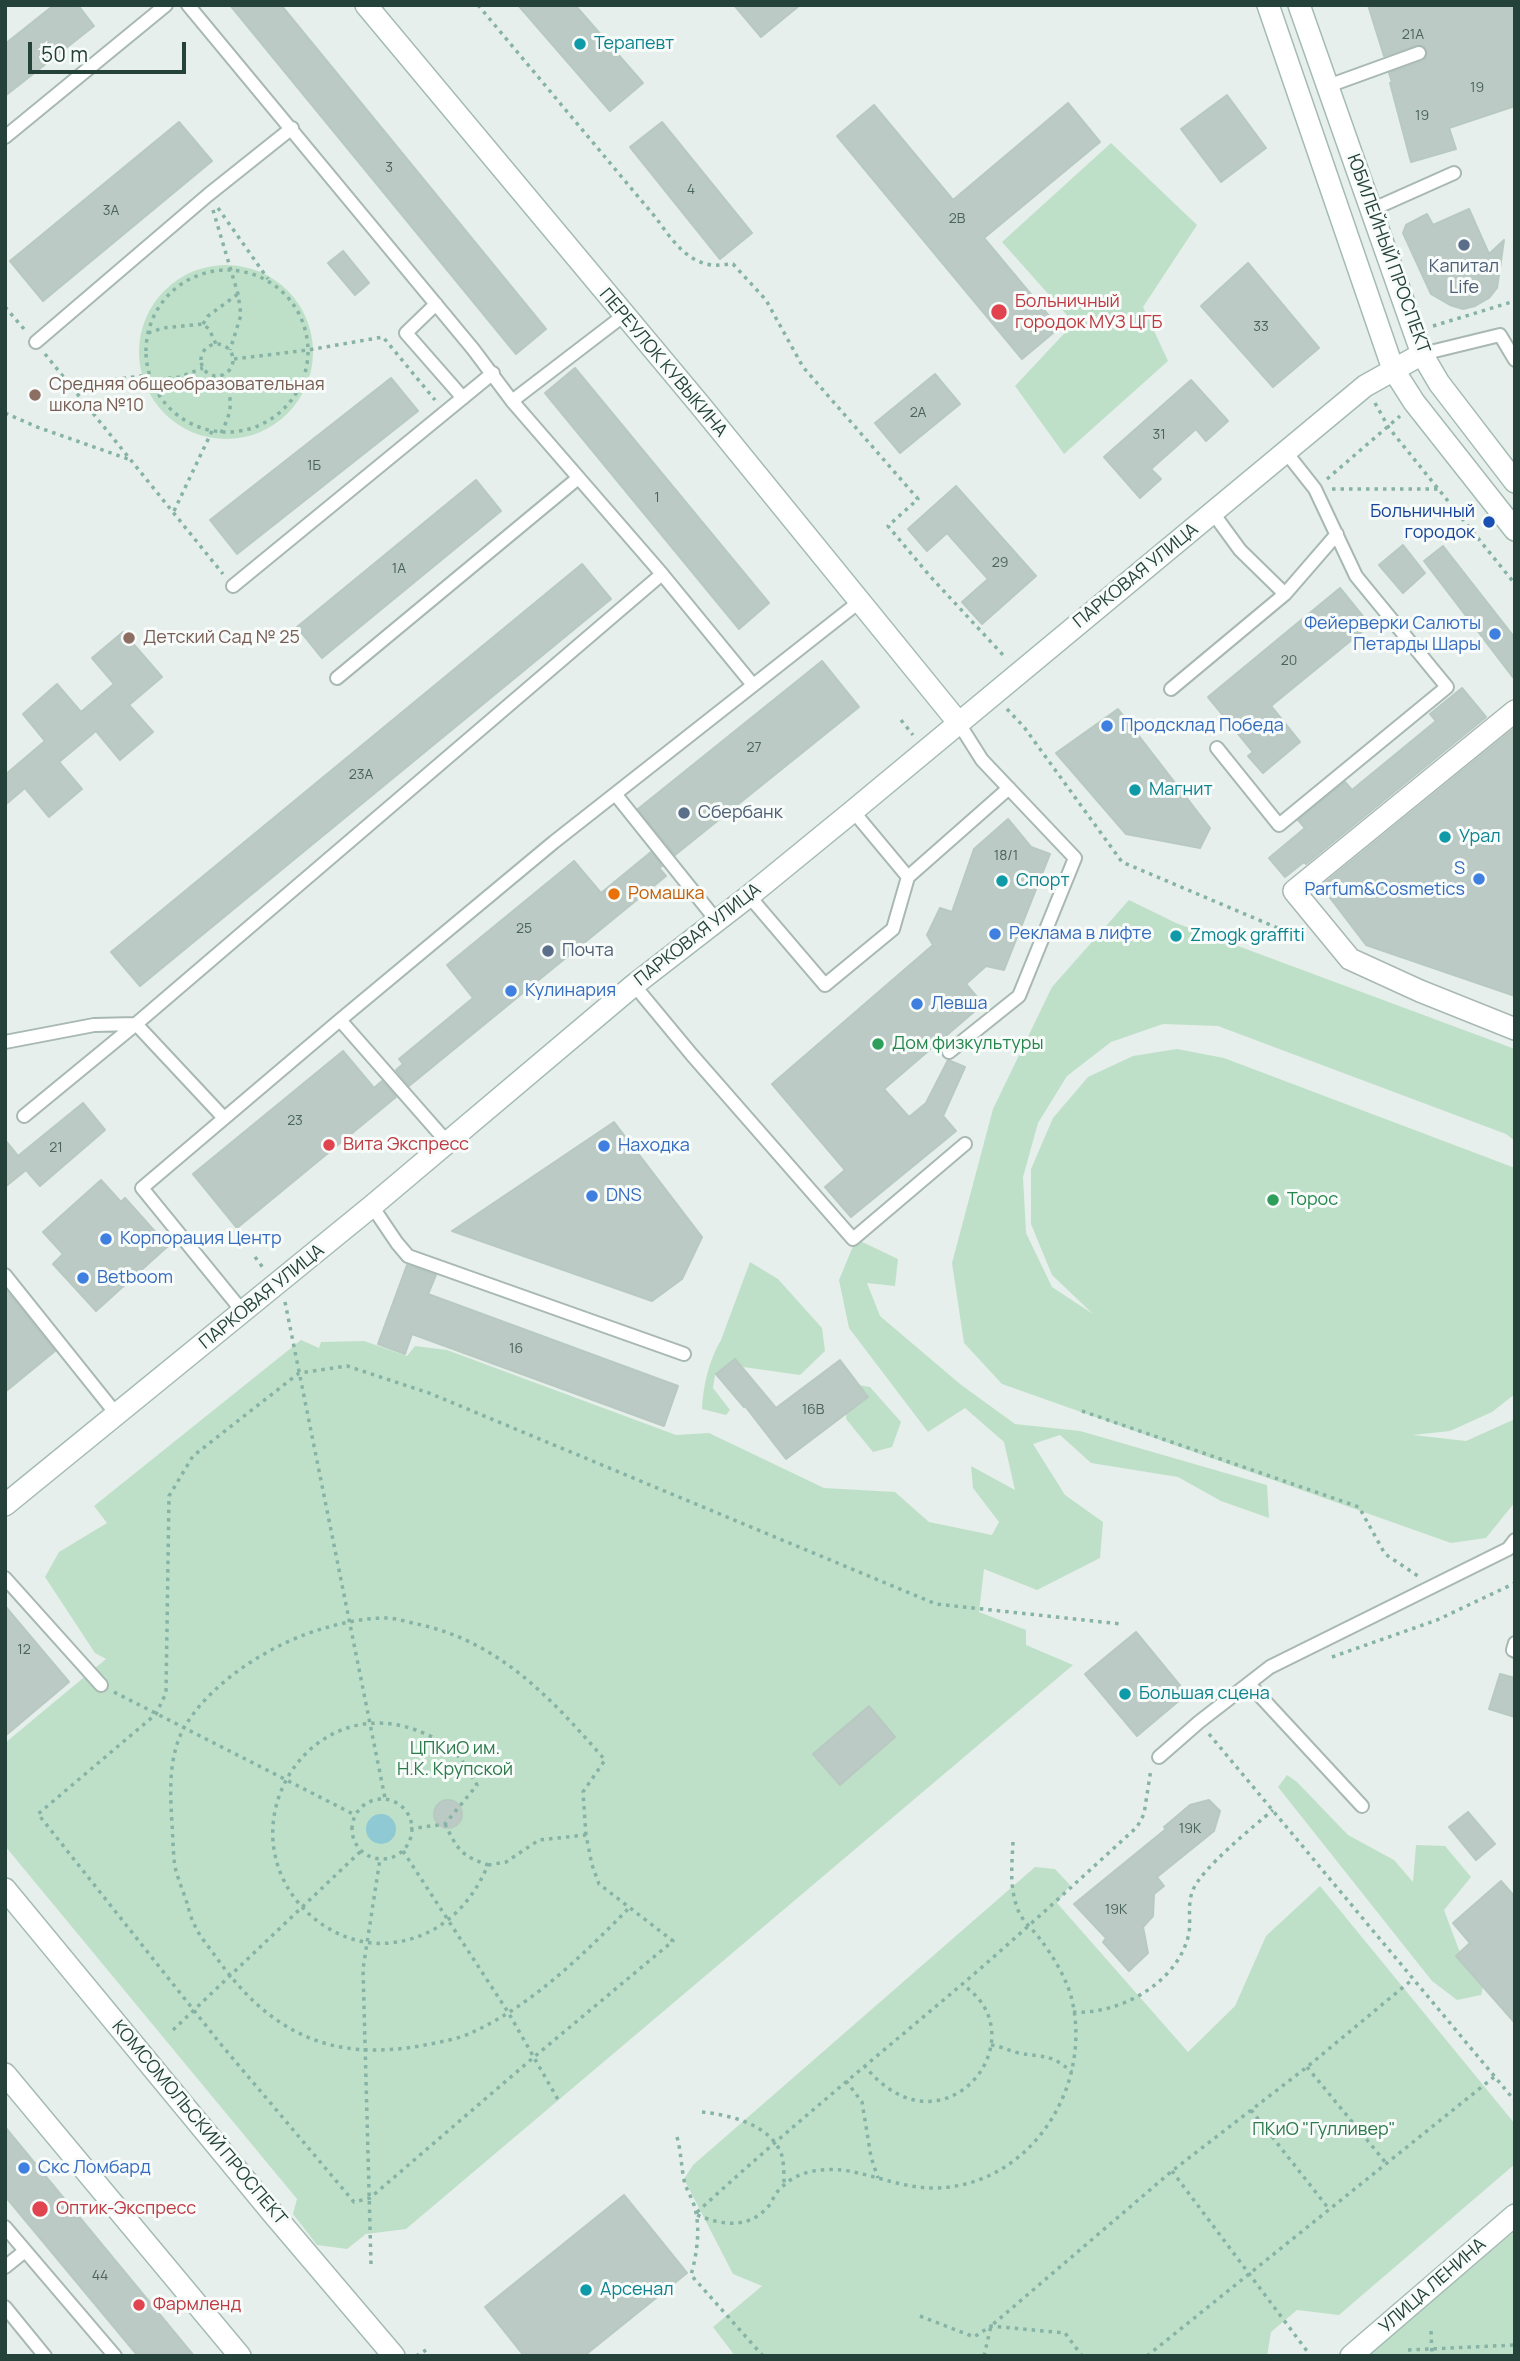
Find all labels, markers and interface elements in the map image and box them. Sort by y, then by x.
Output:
house number: 21А [1402,27,1424,43]
scale bar [32,28,189,72]
place label: Терапевт [594,33,674,55]
marker: Терапевт [572,36,588,52]
text: 50 m [41,40,88,68]
house number: 19 [1470,80,1484,96]
house number: 19 [1415,108,1429,124]
street label: ЮБИЛЕЙНЫЙ ПРОСПЕКТ [1342,151,1434,357]
house number: 3 [385,160,393,176]
house number: 4 [687,182,695,198]
house number: 3А [103,203,119,219]
house number: 2В [949,211,965,227]
marker: Капитал Life [1456,237,1472,253]
place label: Капитал Life [1429,256,1499,298]
street label: ПЕРЕУЛОК КУВЫКИНА [594,284,732,442]
place label: Больничный городок МУЗ ЦГБ [1015,291,1162,334]
marker: Больничный городок МУЗ ЦГБ [989,302,1009,322]
house number: 33 [1253,319,1269,335]
place label: Средняя общеобразовательная школа №10 [49,374,325,416]
marker: Средняя общеобразовательная школа №10 [27,387,43,403]
house number: 2А [910,405,926,421]
house number: 31 [1152,427,1166,443]
house number: 1Б [307,458,321,474]
house number: 1 [654,490,660,506]
place label: Больничный городок [1370,501,1475,544]
marker: Больничный городок [1481,514,1497,530]
street label: ПАРКОВАЯ УЛИЦА [1069,519,1203,633]
house number: 29 [992,555,1008,571]
house number: 1А [392,561,406,577]
place label: Фейерверки Салюты Петарды Шары [1304,613,1481,656]
marker: Фейерверки Салюты Петарды Шары [1487,626,1503,642]
place label: Детский Сад № 25 [143,627,300,649]
marker: Детский Сад № 25 [121,630,137,646]
house number: 20 [1281,653,1297,669]
place label: Продсклад Победа [1121,715,1284,737]
marker: Продсклад Победа [1099,718,1115,734]
house number: 27 [746,740,762,756]
house number: 23А [349,767,373,783]
place label: Магнит [1149,779,1212,801]
marker: Магнит [1127,782,1143,798]
place label: Сбербанк [698,802,783,824]
marker: Сбербанк [676,805,692,821]
place label: Урал [1459,826,1501,848]
marker: Урал [1437,829,1453,845]
house number: 18/1 [994,848,1018,864]
place label: S Parfum&Cosmetics [1305,858,1465,900]
place label: Спорт [1016,870,1070,892]
marker: S Parfum&Cosmetics [1471,871,1487,887]
marker: Спорт [994,873,1010,889]
street label: ПАРКОВАЯ УЛИЦА [631,879,765,991]
place label: Ромашка [628,883,705,905]
marker: Ромашка [606,886,622,902]
house number: 25 [516,921,532,937]
place label: Реклама в лифте [1009,923,1152,945]
place label: Zmogk graffiti [1190,925,1305,947]
marker: Реклама в лифте [987,926,1003,942]
marker: Zmogk graffiti [1168,928,1184,944]
place label: Почта [562,940,614,962]
marker: Почта [540,943,556,959]
place label: Кулинария [525,980,616,1002]
marker: Кулинария [503,983,519,999]
place label: Левша [931,993,987,1015]
marker: Левша [909,996,925,1012]
place label: Дом физкультуры [892,1033,1044,1055]
marker: Дом физкультуры [870,1036,886,1052]
house number: 23 [287,1113,303,1129]
place label: Вита Экспресс [343,1134,469,1156]
place label: Находка [618,1135,690,1157]
marker: Вита Экспресс [321,1137,337,1153]
marker: Находка [596,1138,612,1154]
house number: 21 [49,1140,63,1156]
place label: DNS [606,1185,642,1207]
marker: DNS [584,1188,600,1204]
place label: Торос [1287,1189,1338,1211]
marker: Торос [1265,1192,1281,1208]
place label: Корпорация Центр [120,1228,282,1250]
marker: Корпорация Центр [98,1231,114,1247]
street label: ПАРКОВАЯ УЛИЦА [195,1240,329,1354]
place label: Betboom [97,1267,173,1289]
marker: Betboom [75,1270,91,1286]
house number: 16 [509,1341,523,1357]
house number: 16В [802,1402,824,1418]
house number: 12 [17,1642,31,1658]
place label: Большая сцена [1139,1683,1270,1705]
marker: Большая сцена [1117,1686,1133,1702]
park label: ЦПКиО им. Н.К. Крупской [397,1738,513,1780]
house number: 19К [1179,1821,1201,1837]
house number: 19К [1105,1902,1127,1918]
street label: КОМСОМОЛЬСКИЙ ПРОСПЕКТ [107,2016,291,2230]
park label: ПКиО "Гулливер" [1252,2119,1396,2141]
place label: Скс Ломбард [38,2157,151,2179]
marker: Скс Ломбард [16,2160,32,2176]
place label: Оптик-Экспресс [56,2198,196,2220]
marker: Оптик-Экспресс [30,2199,50,2219]
street label: УЛИЦА ЛЕНИНА [1375,2234,1491,2338]
house number: 44 [92,2268,108,2284]
place label: Арсенал [600,2279,674,2301]
marker: Арсенал [578,2282,594,2298]
place label: Фармленд [153,2294,241,2316]
marker: Фармленд [131,2297,147,2313]

